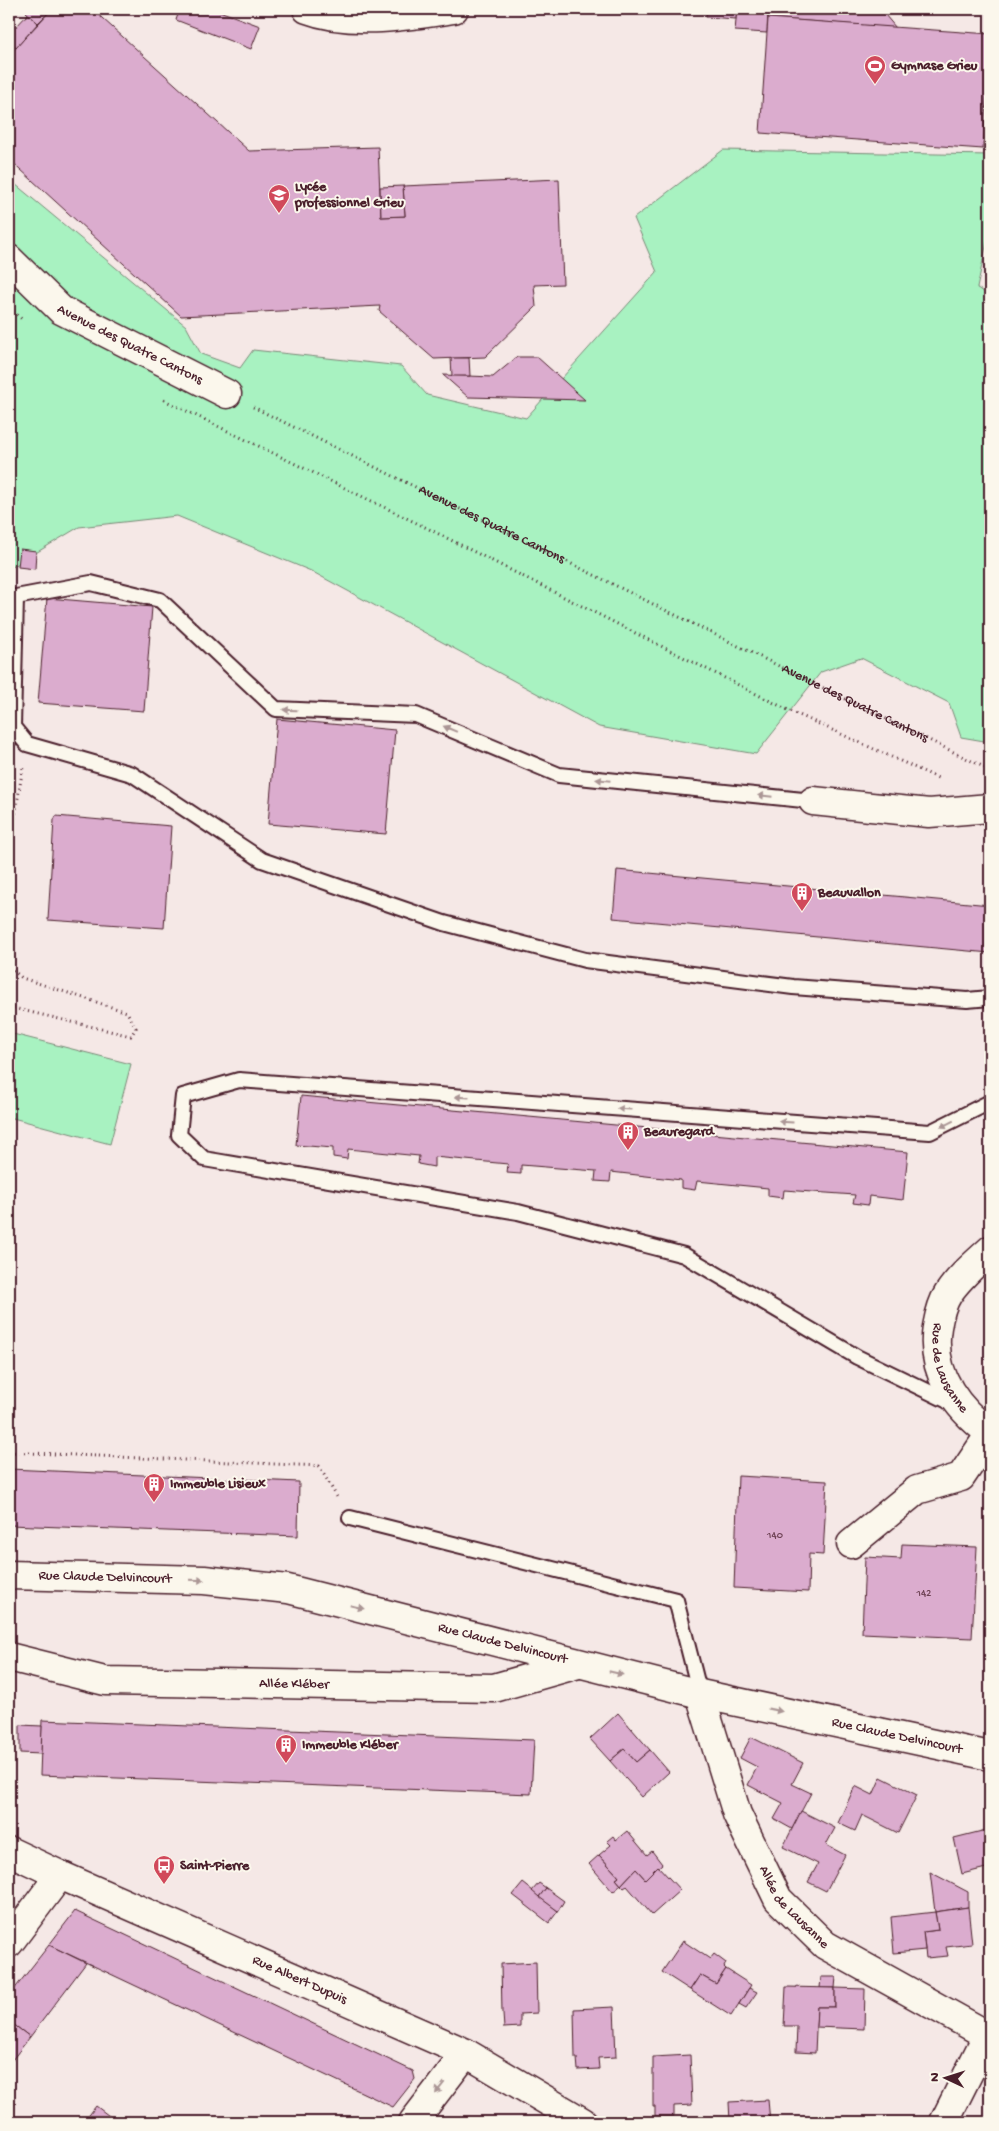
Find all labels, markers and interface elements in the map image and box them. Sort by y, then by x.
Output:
sports icon: Gymnase Grieu [863,54,887,85]
place label: Gymnase Grieu [891,58,978,75]
place label: Lycée professionnel Grieu [294,179,404,212]
school or university icon: Lycée professionnel Grieu [267,183,291,214]
street label: Avenue des Quatre Cantons [54,301,206,389]
street label: Avenue des Quatre Cantons [416,481,568,568]
street label: Avenue des Quatre Cantons [779,660,932,747]
one-way arrow [282,705,298,713]
one-way arrow [443,725,457,733]
one-way arrow [595,776,611,784]
one-way arrow [756,792,772,800]
building icon: Beauvallon [790,881,814,912]
place label: Beauvallon [817,885,881,902]
one-way arrow [454,1093,470,1101]
one-way arrow [616,1105,632,1113]
one-way arrow [778,1117,794,1125]
building icon: Beauregard [616,1120,640,1151]
one-way arrow [939,1120,954,1128]
place label: Beauregard [643,1124,716,1141]
street label: Rue de Lausanne [927,1321,972,1417]
building icon: Immeuble Lisieux [142,1472,166,1503]
place label: Immeuble Lisieux [170,1476,266,1493]
house number: 140 [766,1530,783,1542]
street label: Rue Claude Delvincourt [38,1567,173,1588]
one-way arrow [190,1576,206,1584]
house number: 142 [915,1588,932,1600]
one-way arrow [350,1603,365,1611]
street label: Rue Claude Delvincourt [436,1619,570,1669]
one-way arrow [609,1669,624,1677]
street label: Allée Kléber [259,1675,330,1694]
one-way arrow [767,1706,782,1714]
street label: Rue Claude Delvincourt [830,1714,965,1759]
building icon: Immeuble Kléber [274,1733,298,1764]
place label: Immeuble Kléber [302,1737,400,1754]
bus stop icon: Saint-Pierre [152,1854,176,1885]
place label: Saint-Pierre [180,1858,250,1875]
street label: Allée de Lausanne [755,1863,833,1953]
street label: Rue Albert Dupuis [250,1952,350,2009]
north arrow [922,2054,972,2104]
text: N [927,2072,944,2082]
one-way arrow [434,2081,445,2094]

